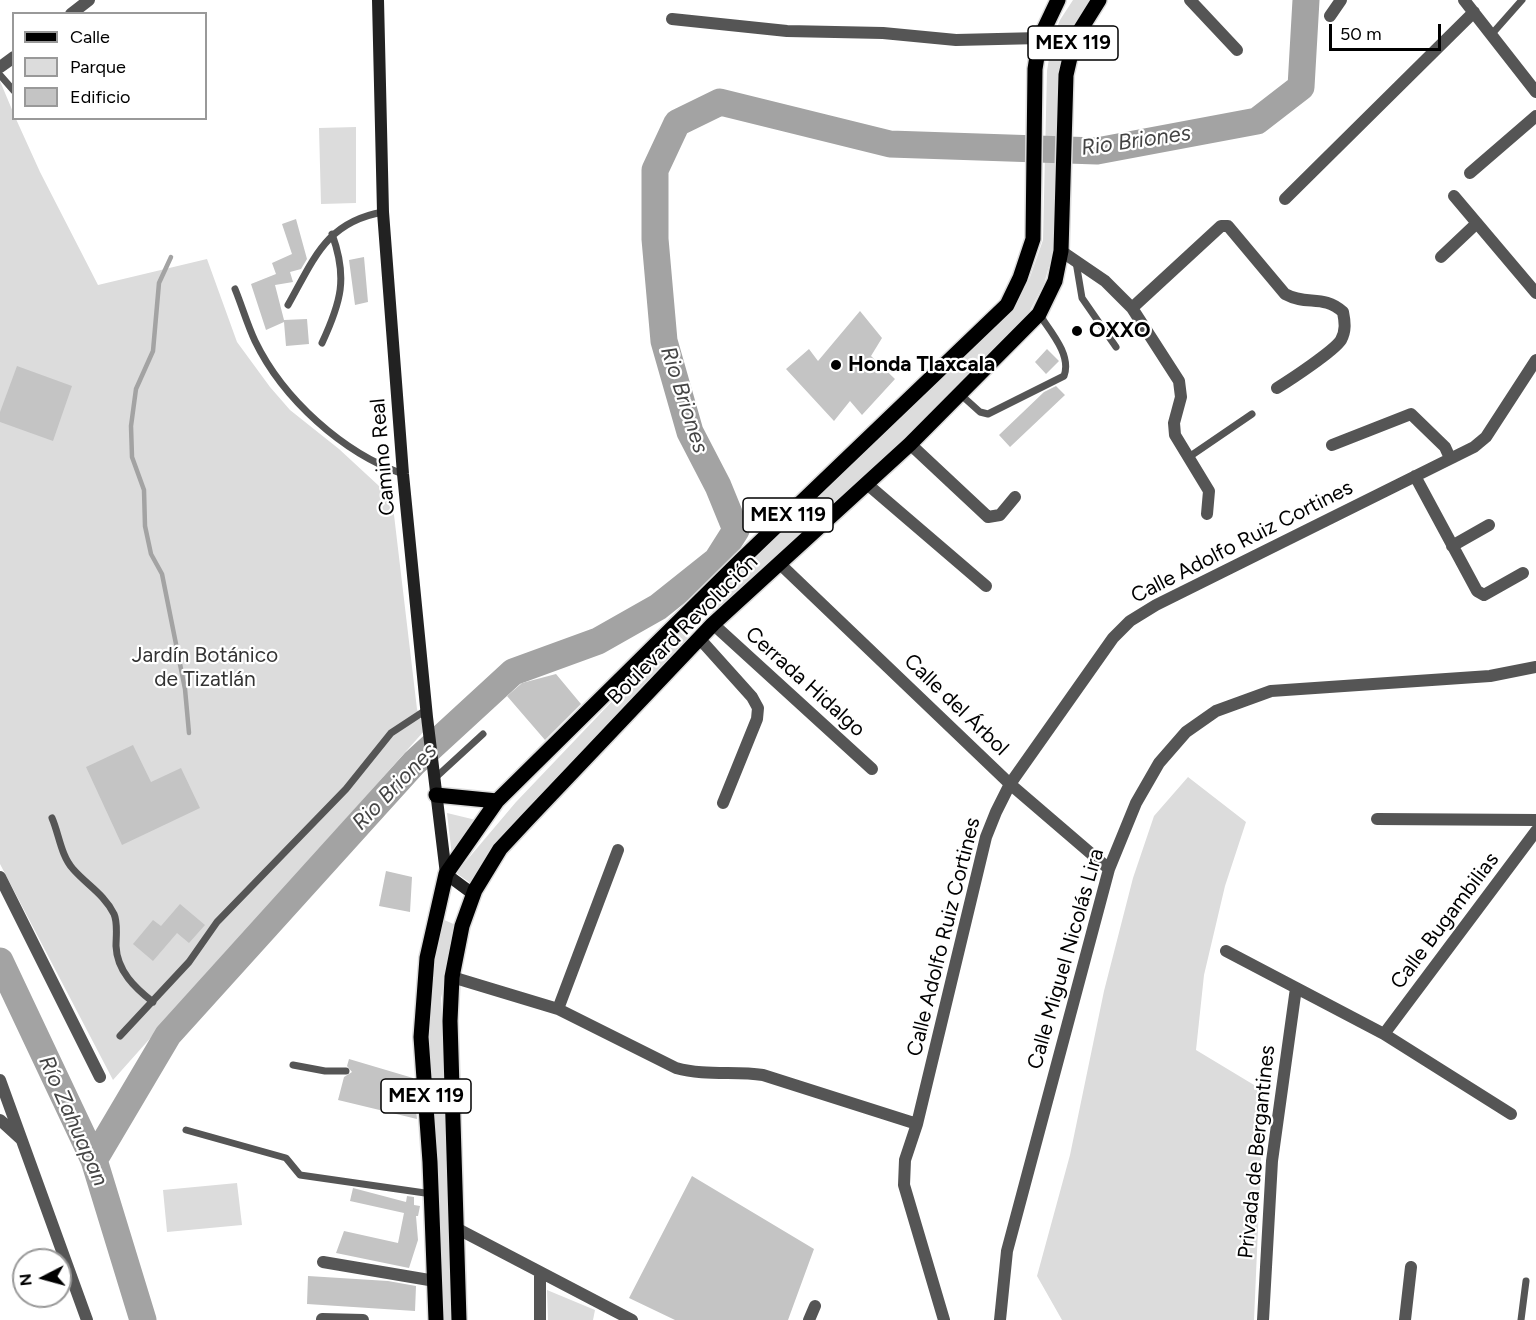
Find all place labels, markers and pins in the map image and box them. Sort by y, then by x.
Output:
place label: OXXO [1089,318,1151,344]
marker: OXXO [1070,324,1084,338]
place label: Honda Tlaxcala [848,352,995,378]
marker: Honda Tlaxcala [829,358,843,372]

